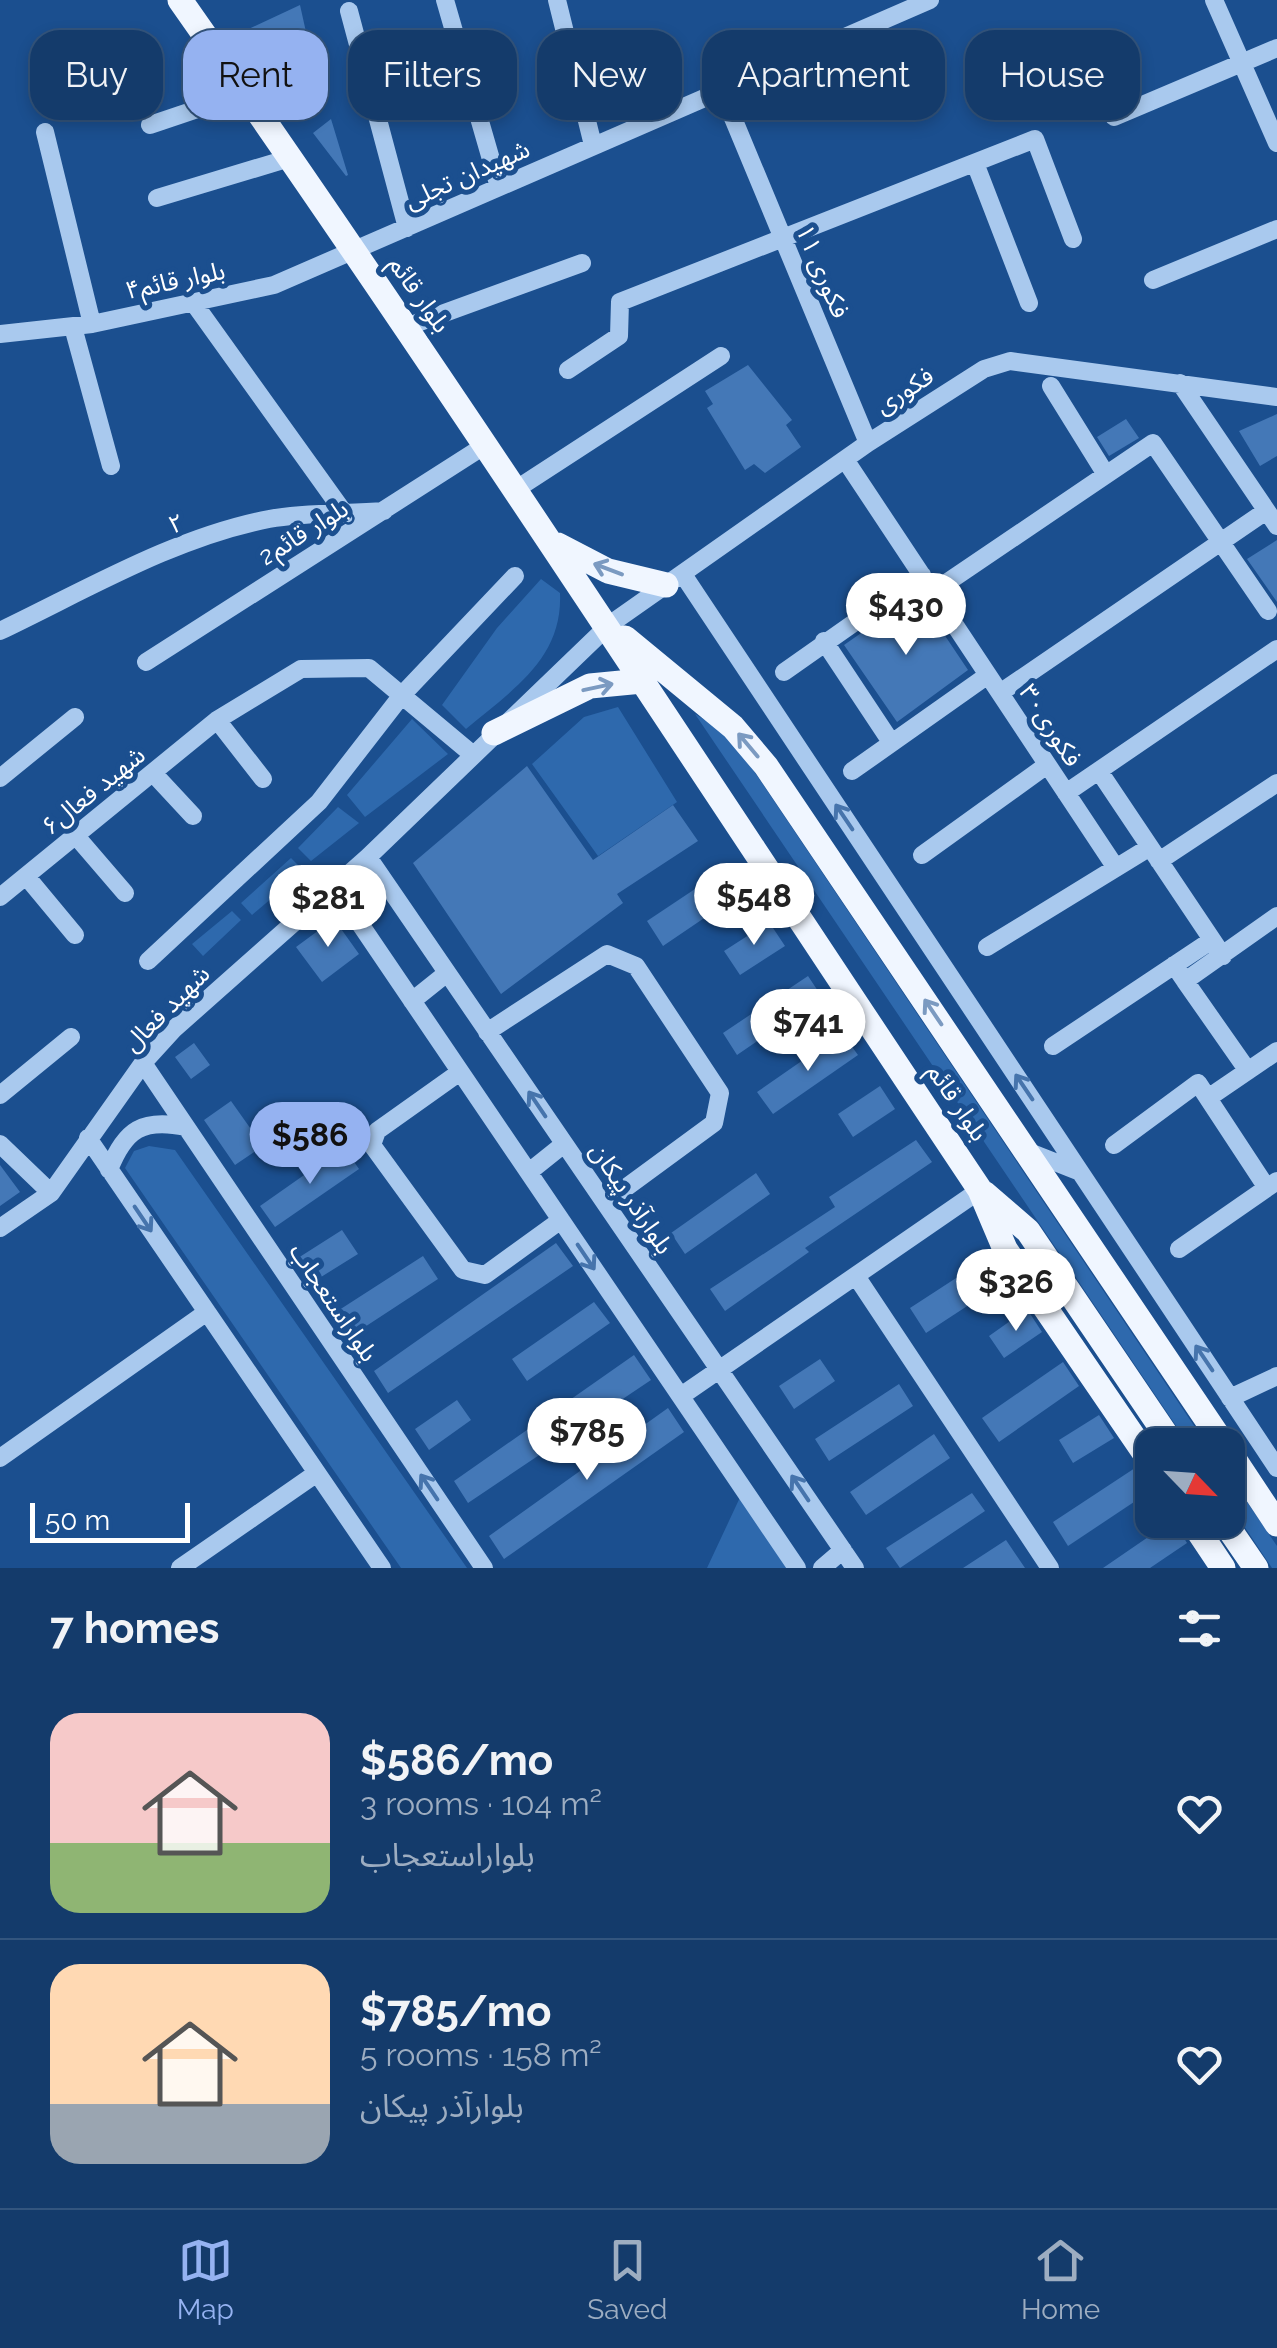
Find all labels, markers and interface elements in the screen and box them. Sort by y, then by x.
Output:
chip: Buy [30,30,163,120]
chip: Rent [183,30,328,120]
chip: Filters [348,30,517,120]
chip: New [537,30,682,120]
chip: Apartment [702,30,945,120]
chip: House [965,30,1140,120]
street label: شهیدان تجلی [400,133,534,215]
street label: فکوری ۱۱ [790,220,856,322]
street label: بلوار قائم [379,250,457,341]
street label: بلوار قائم۴ [122,255,229,310]
street label: فکوری [869,360,939,420]
street label: 2بلوار قائم [253,493,356,575]
street label: ۲ [164,506,188,540]
one-way arrow [593,558,624,576]
pin: $430 [847,573,965,658]
text: $430 [868,587,944,624]
one-way arrow [581,677,613,696]
street label: فکوری۳۰ [1013,678,1089,772]
one-way arrow [737,733,760,758]
street label: شهید فعال۶ [35,739,151,841]
one-way arrow [834,803,855,831]
pin: $548 [695,863,813,948]
pin: $281 [269,865,387,950]
text: $548 [716,877,792,914]
text: $281 [291,879,365,916]
street label: شهید فعال [116,958,216,1058]
pin: $741 [749,989,867,1074]
one-way arrow [923,999,944,1027]
text: $741 [772,1003,844,1040]
street label: بلوار قائم [917,1058,995,1149]
one-way arrow [1013,1074,1034,1102]
one-way arrow [527,1091,548,1118]
pin: $586 [251,1102,369,1187]
text: $586 [272,1116,348,1153]
street label: بلوارآذر پیکان [583,1137,680,1260]
one-way arrow [132,1204,153,1232]
street label: بلواراستعجاب [283,1237,385,1367]
one-way arrow [575,1242,596,1270]
pin: $326 [957,1249,1075,1334]
text: $326 [978,1263,1054,1300]
one-way arrow [1193,1344,1214,1373]
pin: $785 [528,1398,646,1483]
text: $785 [549,1412,625,1449]
north arrow [1135,1428,1245,1538]
map controls [1135,1428,1245,1538]
one-way arrow [419,1474,440,1502]
one-way arrow [790,1474,811,1502]
scale bar [30,1498,190,1542]
text: 50 m [45,1504,110,1537]
icon: filters [1172,1601,1227,1656]
text: 7 homes [50,1604,219,1653]
text: $586/mo [360,1736,553,1785]
icon: home [130,1753,250,1873]
text: 3 rooms · 104 m² [360,1785,602,1822]
icon: heart [1172,1786,1227,1841]
text: بلواراستعجاب [360,1836,535,1873]
text: $785/mo [360,1987,551,2036]
icon: home [130,2004,250,2124]
text: 5 rooms · 158 m² [360,2036,602,2073]
icon: heart [1172,2037,1227,2092]
text: بلوارآذر پیکان [360,2087,524,2124]
tab: Map [177,2233,234,2326]
tab: Saved [587,2233,667,2326]
tab: Home [1021,2233,1100,2326]

